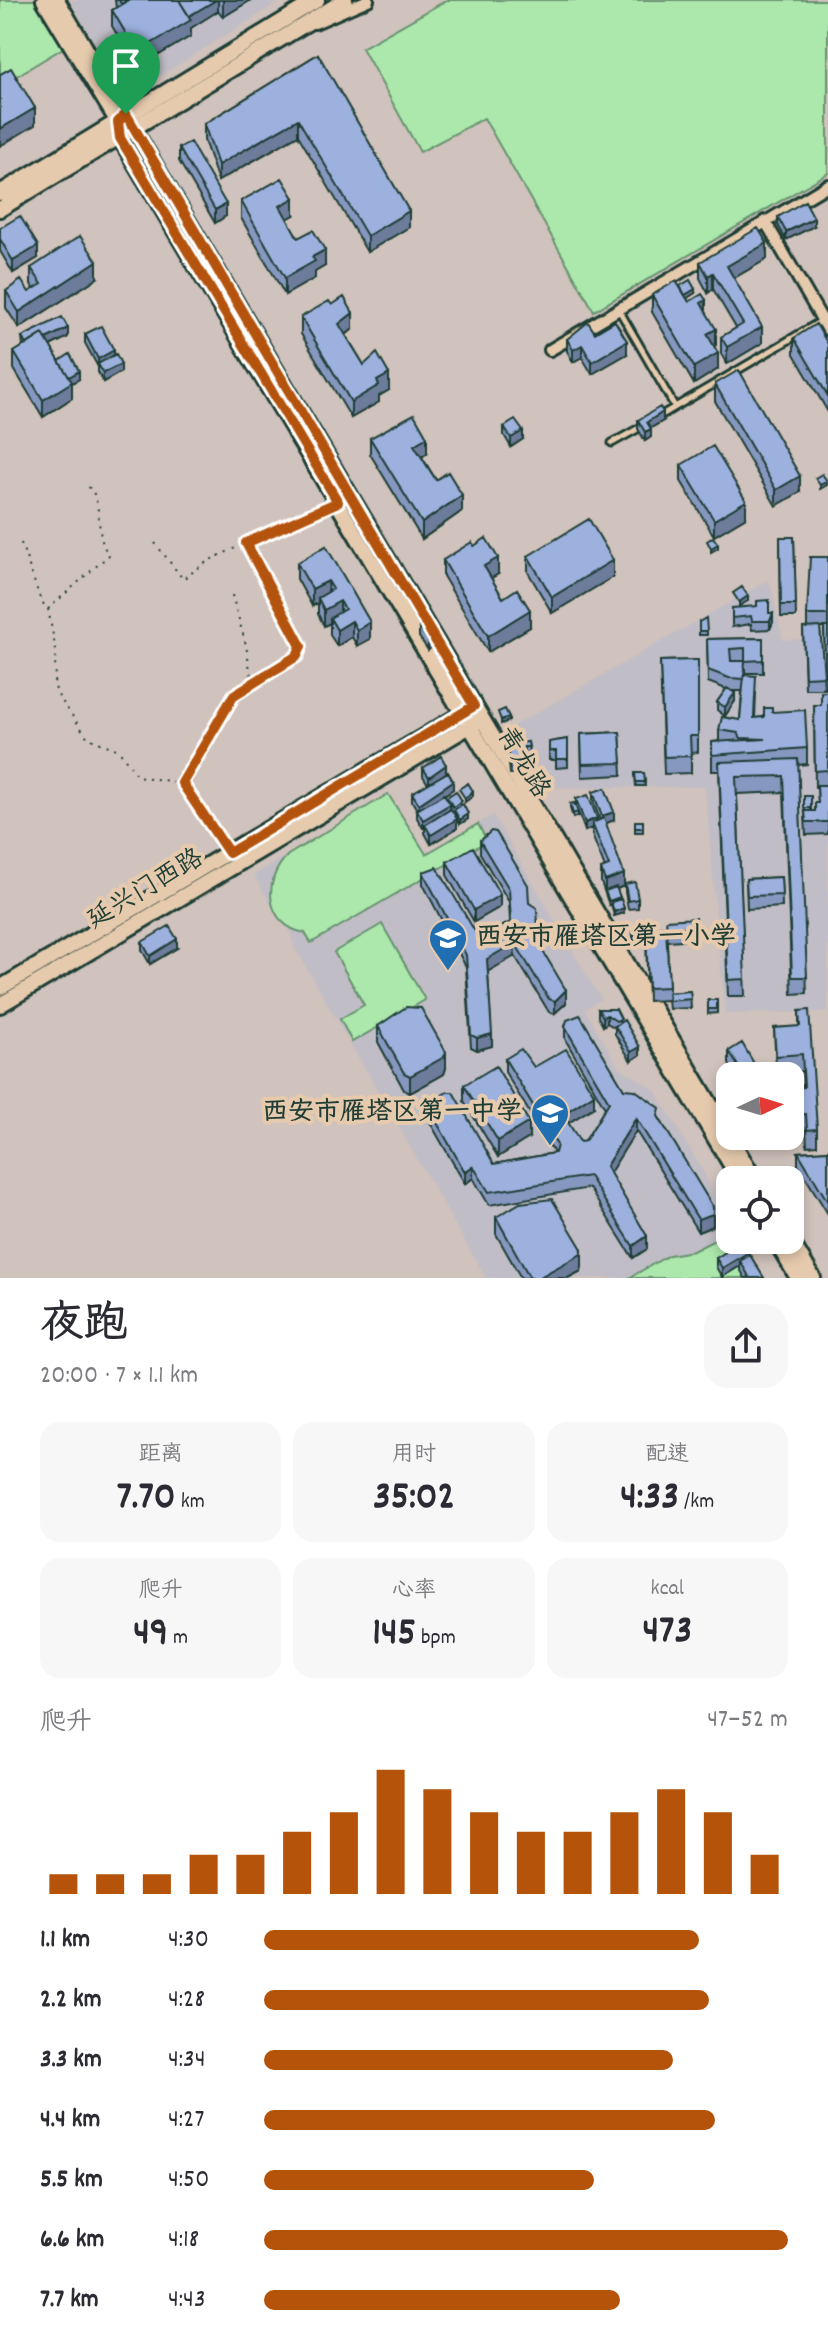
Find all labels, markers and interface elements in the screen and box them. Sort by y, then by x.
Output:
pin [92,32,160,114]
icon: arrive [104,44,148,88]
street label: 青龙路 [486,720,558,806]
street label: 延兴门西路 [81,841,211,939]
school or university icon: 西安市雁塔区第一小学 [427,917,469,972]
place label: 西安市雁塔区第一小学 [476,920,736,957]
north arrow [716,1062,804,1150]
map controls [716,1062,804,1254]
school or university icon: 西安市雁塔区第一中学 [529,1092,571,1147]
place label: 西安市雁塔区第一中学 [262,1095,522,1132]
button: locate [716,1166,804,1254]
text: 夜跑 [40,1296,128,1359]
button: share [704,1304,788,1388]
text: 20:00 · 7 × 1.1 km [40,1358,198,1395]
text: 距离 [139,1440,183,1471]
text: 用时 [392,1440,436,1471]
text: 配速 [645,1440,689,1471]
text: 7.70 [117,1471,176,1528]
text: 35:02 [373,1471,455,1528]
text: 4:33 [620,1471,679,1528]
text: km [176,1487,205,1518]
text: /km [679,1487,714,1518]
text: kcal [651,1574,684,1605]
text: 爬升 [139,1576,183,1607]
text: 心率 [392,1576,436,1607]
text: 473 [642,1605,692,1662]
text: 49 [133,1607,168,1664]
text: 145 [372,1607,416,1664]
text: m [168,1623,188,1654]
text: bpm [416,1623,456,1654]
text: 47–52 m [707,1702,788,1739]
text: 爬升 [40,1705,92,1742]
text: 1.1 km [40,1922,90,1959]
text: 4:30 [168,1922,209,1959]
text: 2.2 km [40,1982,102,2019]
text: 4:28 [168,1982,205,2019]
text: 3.3 km [40,2042,102,2079]
text: 4:34 [168,2042,205,2079]
text: 4.4 km [40,2102,100,2139]
text: 4:27 [168,2102,204,2139]
text: 5.5 km [40,2162,103,2199]
text: 4:50 [168,2162,209,2199]
text: 6.6 km [40,2222,104,2259]
text: 4:18 [168,2222,199,2259]
text: 7.7 km [40,2282,99,2319]
text: 4:43 [168,2282,205,2319]

